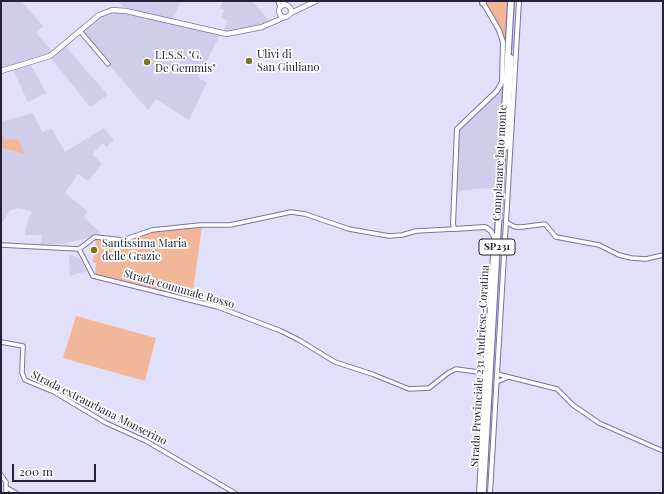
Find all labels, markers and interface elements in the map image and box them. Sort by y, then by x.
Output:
place label: Ulivi di San Giuliano [257,48,320,74]
place label: I.I.S.S. "G. De Gemmis" [155,49,216,75]
marker: Ulivi di San Giuliano [244,56,254,66]
marker: I.I.S.S. "G. De Gemmis" [142,57,152,67]
street label: Complanare lato monte [490,104,510,222]
place label: Santissima Maria delle Grazie [102,237,187,263]
road number: SP231 [479,239,515,255]
marker: Santissima Maria delle Grazie [89,245,99,255]
street label: Strada Provinciale 231 Andriese-Coratina [468,265,492,467]
street label: Strada comunale Rosso [122,267,236,311]
street label: Strada extraurbana Monserino [29,368,169,448]
scale bar [14,456,98,482]
text: 200 m [19,463,53,479]

